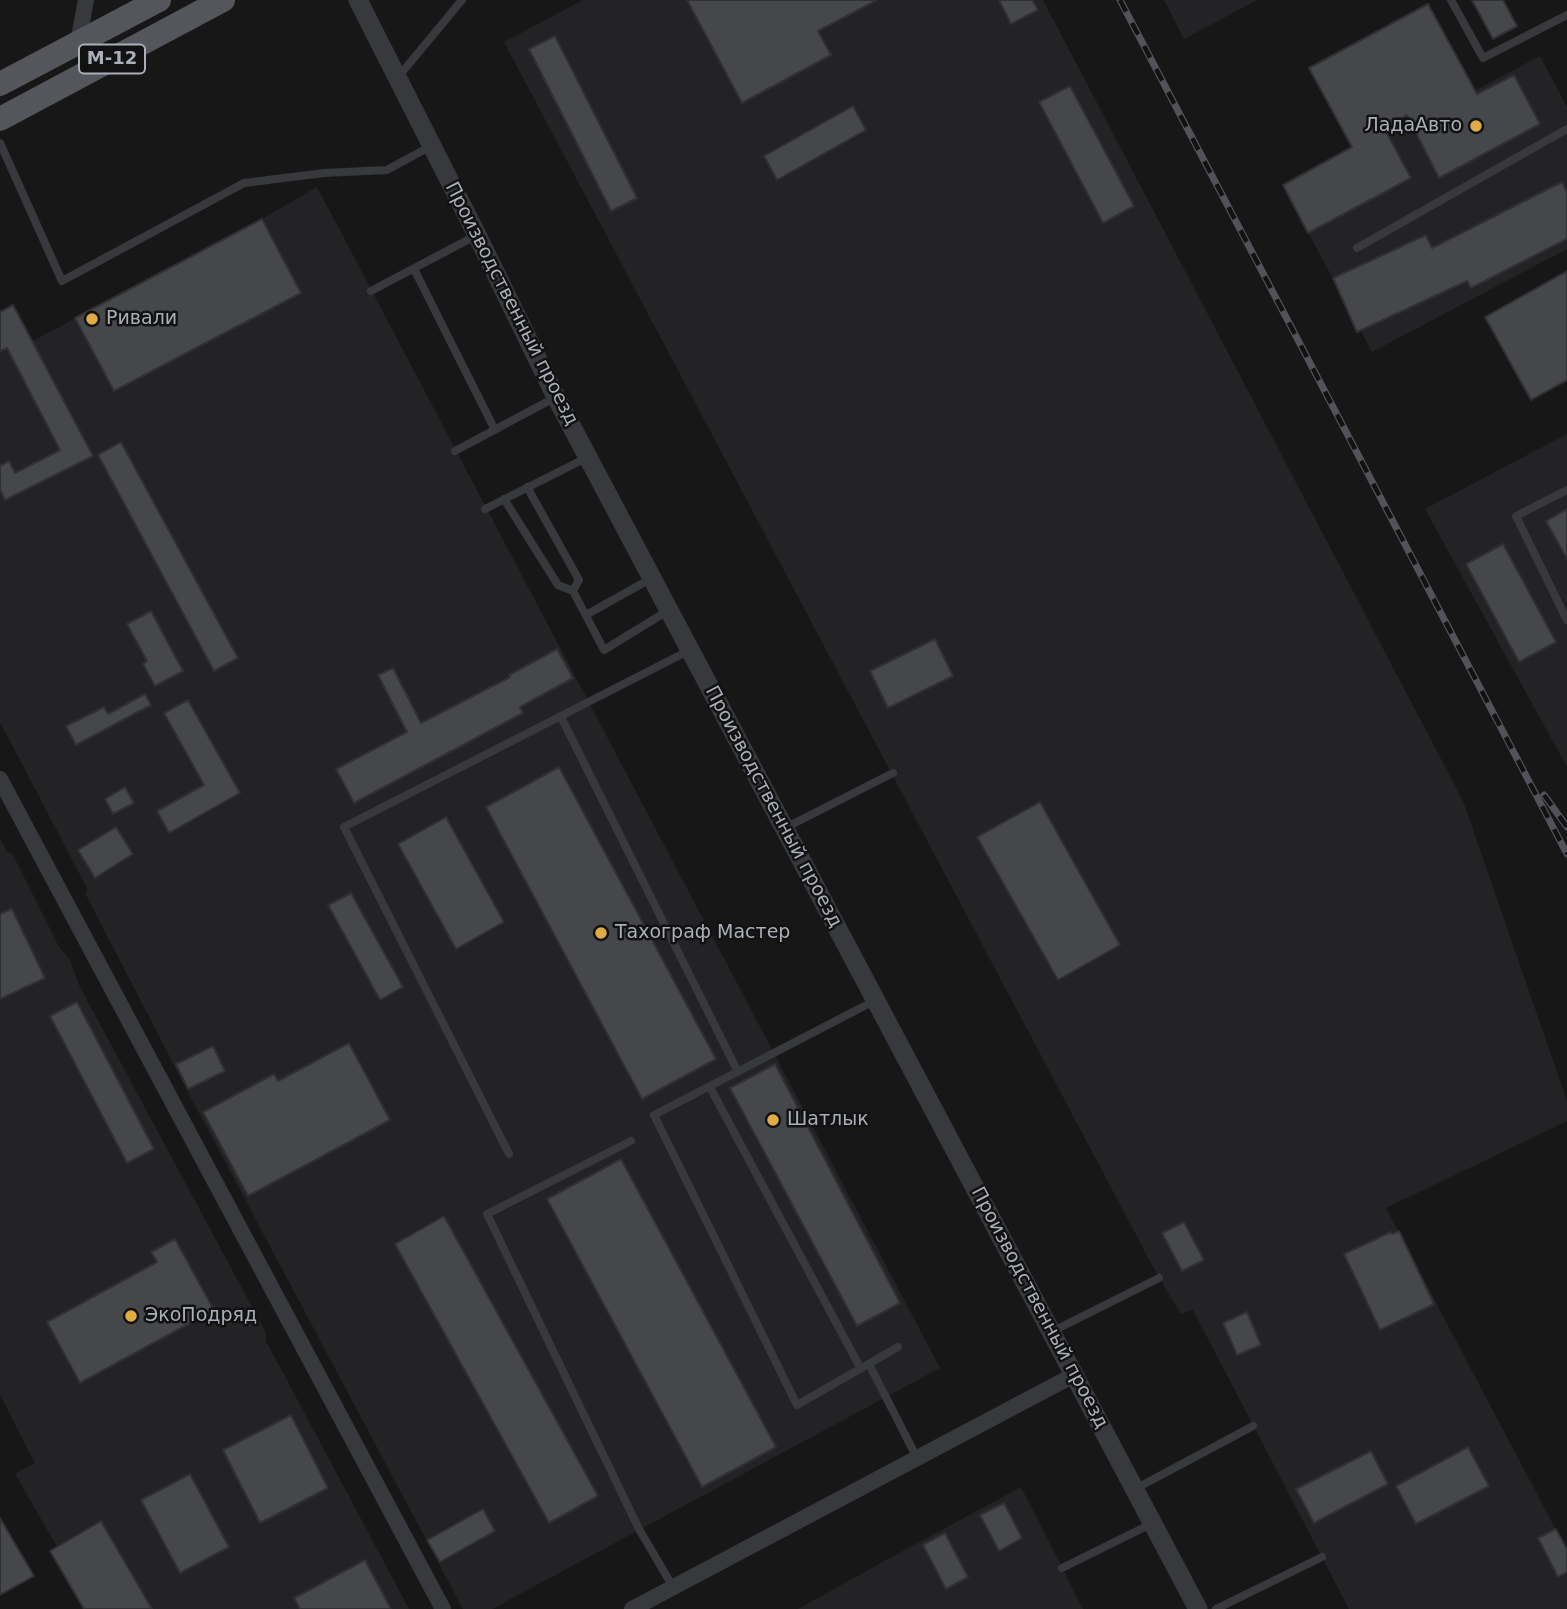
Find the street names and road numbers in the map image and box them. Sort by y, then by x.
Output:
road number: М-12 [79,44,145,74]
street label: Производственный проезд [440,179,582,429]
street label: Производственный проезд [700,682,846,932]
street label: Производственный проезд [966,1183,1112,1433]

